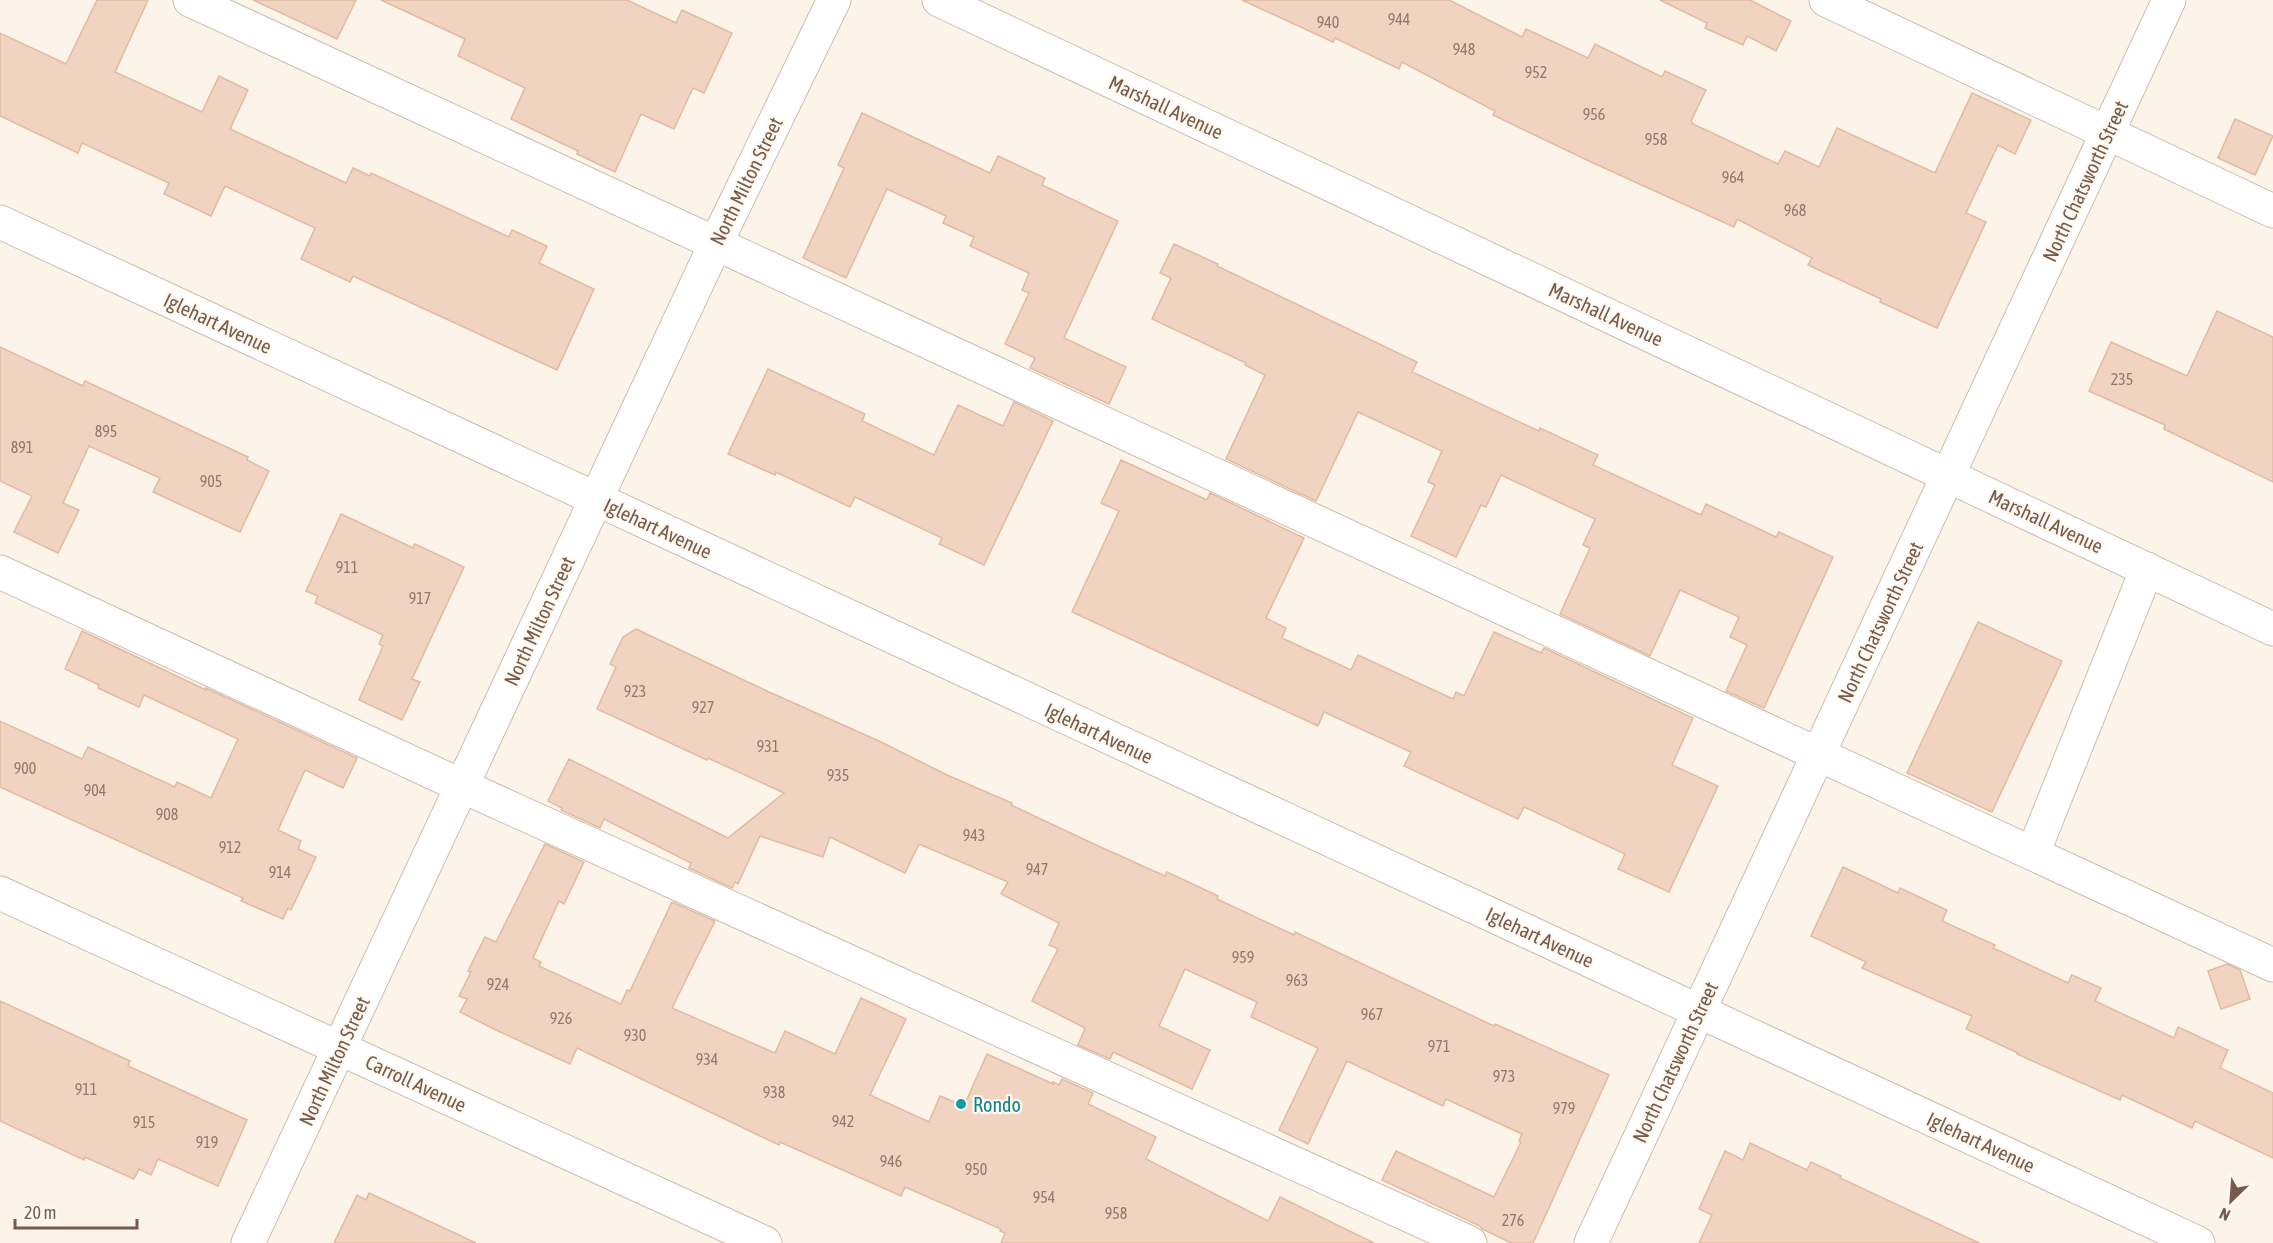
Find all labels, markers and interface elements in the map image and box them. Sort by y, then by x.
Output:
house number: 944 [1388,10,1410,28]
house number: 940 [1317,13,1339,31]
house number: 948 [1453,40,1475,58]
house number: 952 [1525,63,1547,81]
street label: Marshall Avenue [1105,71,1227,143]
street label: North Chatsworth Street [2038,97,2132,265]
house number: 956 [1583,105,1605,123]
street label: North Milton Street [705,113,787,249]
house number: 958 [1645,130,1667,148]
house number: 964 [1722,168,1744,186]
house number: 968 [1784,201,1806,219]
street label: Marshall Avenue [1545,278,1667,350]
street label: Iglehart Avenue [160,288,276,358]
house number: 235 [2111,370,2133,388]
house number: 895 [95,422,117,440]
house number: 891 [11,438,33,456]
house number: 905 [200,472,222,490]
street label: Marshall Avenue [1985,485,2107,557]
street label: Iglehart Avenue [600,493,716,563]
street label: North Chatsworth Street [1833,538,1927,706]
street label: North Milton Street [499,553,579,689]
house number: 911 [336,558,358,576]
house number: 917 [409,589,431,607]
house number: 923 [624,682,646,700]
house number: 927 [692,698,714,716]
street label: Iglehart Avenue [1041,698,1157,768]
house number: 931 [757,737,779,755]
house number: 900 [14,759,36,777]
house number: 935 [827,766,849,784]
house number: 904 [84,781,106,799]
house number: 908 [156,805,178,823]
house number: 943 [963,826,985,844]
house number: 912 [219,838,241,856]
house number: 947 [1026,860,1048,878]
house number: 914 [269,863,291,881]
street label: Iglehart Avenue [1482,902,1598,972]
house number: 959 [1232,948,1254,966]
house number: 963 [1286,971,1308,989]
house number: 924 [487,975,509,993]
street label: North Chatsworth Street [1628,978,1722,1146]
street label: North Milton Street [294,993,374,1129]
house number: 967 [1361,1005,1383,1023]
house number: 926 [550,1009,572,1027]
house number: 930 [624,1026,646,1044]
house number: 971 [1428,1037,1450,1055]
street label: Carroll Avenue [362,1050,470,1116]
house number: 934 [696,1050,718,1068]
house number: 973 [1493,1067,1515,1085]
house number: 911 [75,1080,97,1098]
house number: 938 [763,1083,785,1101]
place label: Rondo [973,1093,1021,1116]
marker: Rondo [954,1097,968,1111]
house number: 979 [1553,1099,1575,1117]
street label: Iglehart Avenue [1923,1107,2039,1177]
house number: 942 [832,1112,854,1130]
house number: 915 [133,1113,155,1131]
house number: 919 [196,1133,218,1151]
house number: 946 [880,1152,902,1170]
house number: 950 [965,1160,987,1178]
north arrow [2201,1171,2261,1231]
house number: 954 [1033,1188,1055,1206]
scale bar [15,1192,136,1230]
text: 20 m [24,1202,56,1223]
house number: 958 [1105,1204,1127,1222]
text: N [2217,1204,2233,1225]
house number: 276 [1502,1211,1524,1229]

